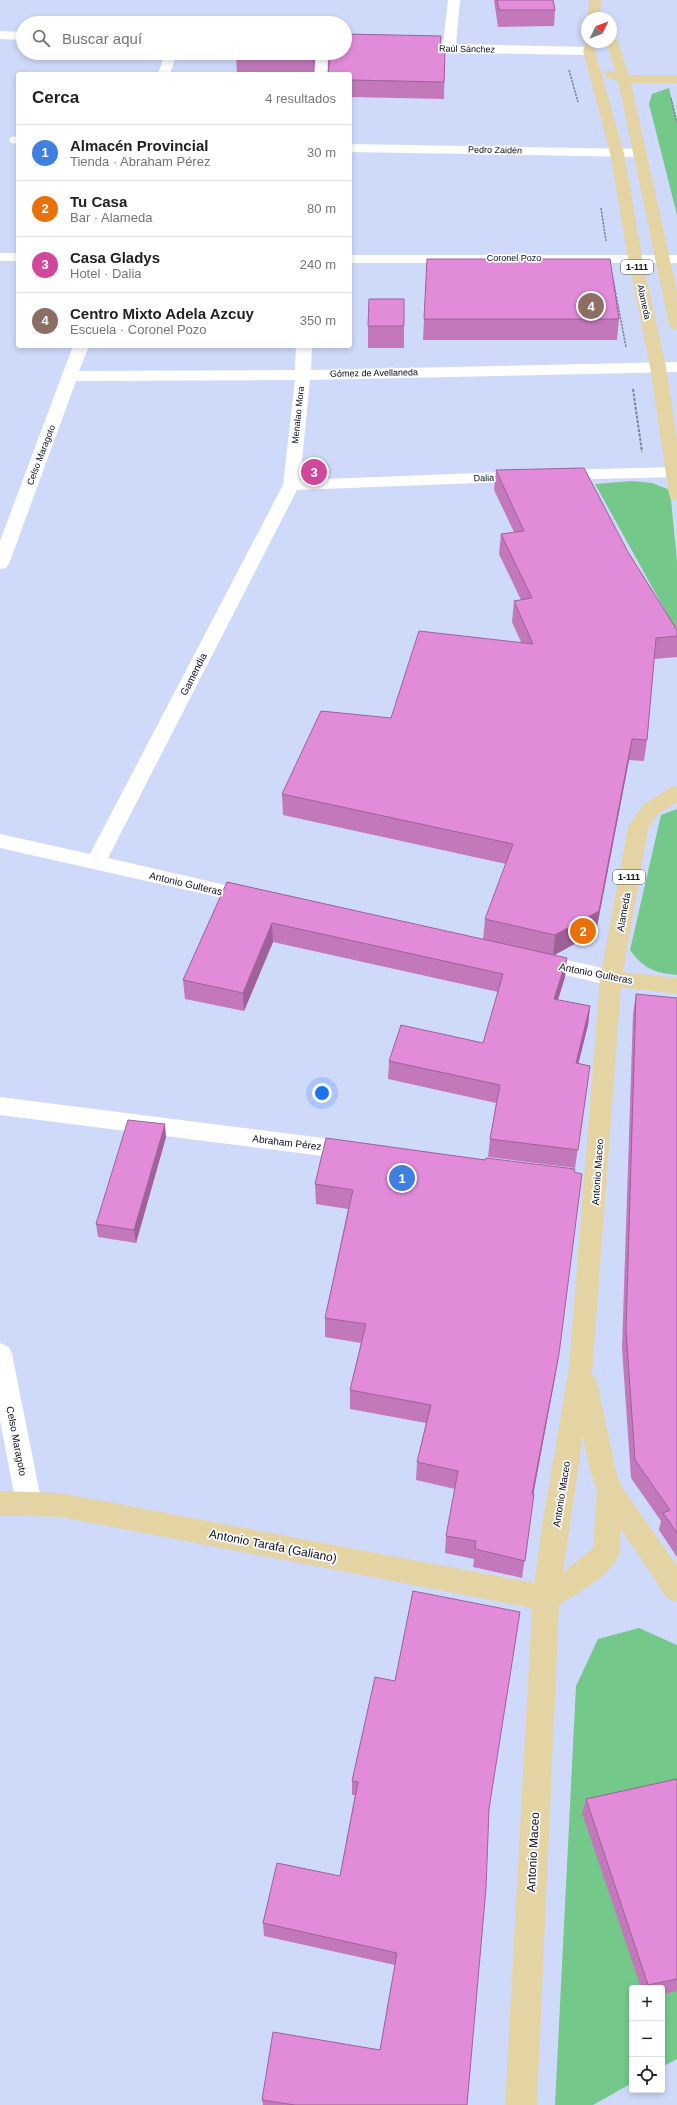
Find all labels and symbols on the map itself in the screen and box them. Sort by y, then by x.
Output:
north arrow [581,12,617,48]
street label: Raúl Sánchez [439,44,496,54]
street label: Pedro Zaidén [468,145,522,155]
street label: Coronel Pozo [487,253,541,263]
road number: 1-111 [621,260,653,274]
street label: Alameda [635,284,653,320]
pin: 4 [578,291,604,321]
street label: Gómez de Avellaneda [330,367,418,379]
street label: Menalao Mora [290,386,306,444]
street label: Celso Maragoto [25,424,57,486]
pin: 3 [301,457,327,487]
street label: Dalia [474,473,494,483]
street label: Gamendia [178,651,209,697]
street label: Antonio Gulteras [148,870,223,897]
road number: 1-111 [613,870,645,884]
street label: Alameda [615,891,632,932]
pin: 2 [570,916,596,946]
street label: Antonio Gulteras [558,961,634,986]
your location [312,1083,332,1103]
street label: Abraham Pérez [252,1133,322,1152]
street label: Antonio Maceo [590,1138,605,1206]
pin: 1 [389,1163,415,1193]
street label: Celso Maragoto [4,1405,29,1477]
street label: Antonio Maceo [551,1460,572,1528]
street label: Antonio Tarafa (Galiano) [208,1527,338,1565]
street label: Antonio Maceo [524,1811,542,1892]

